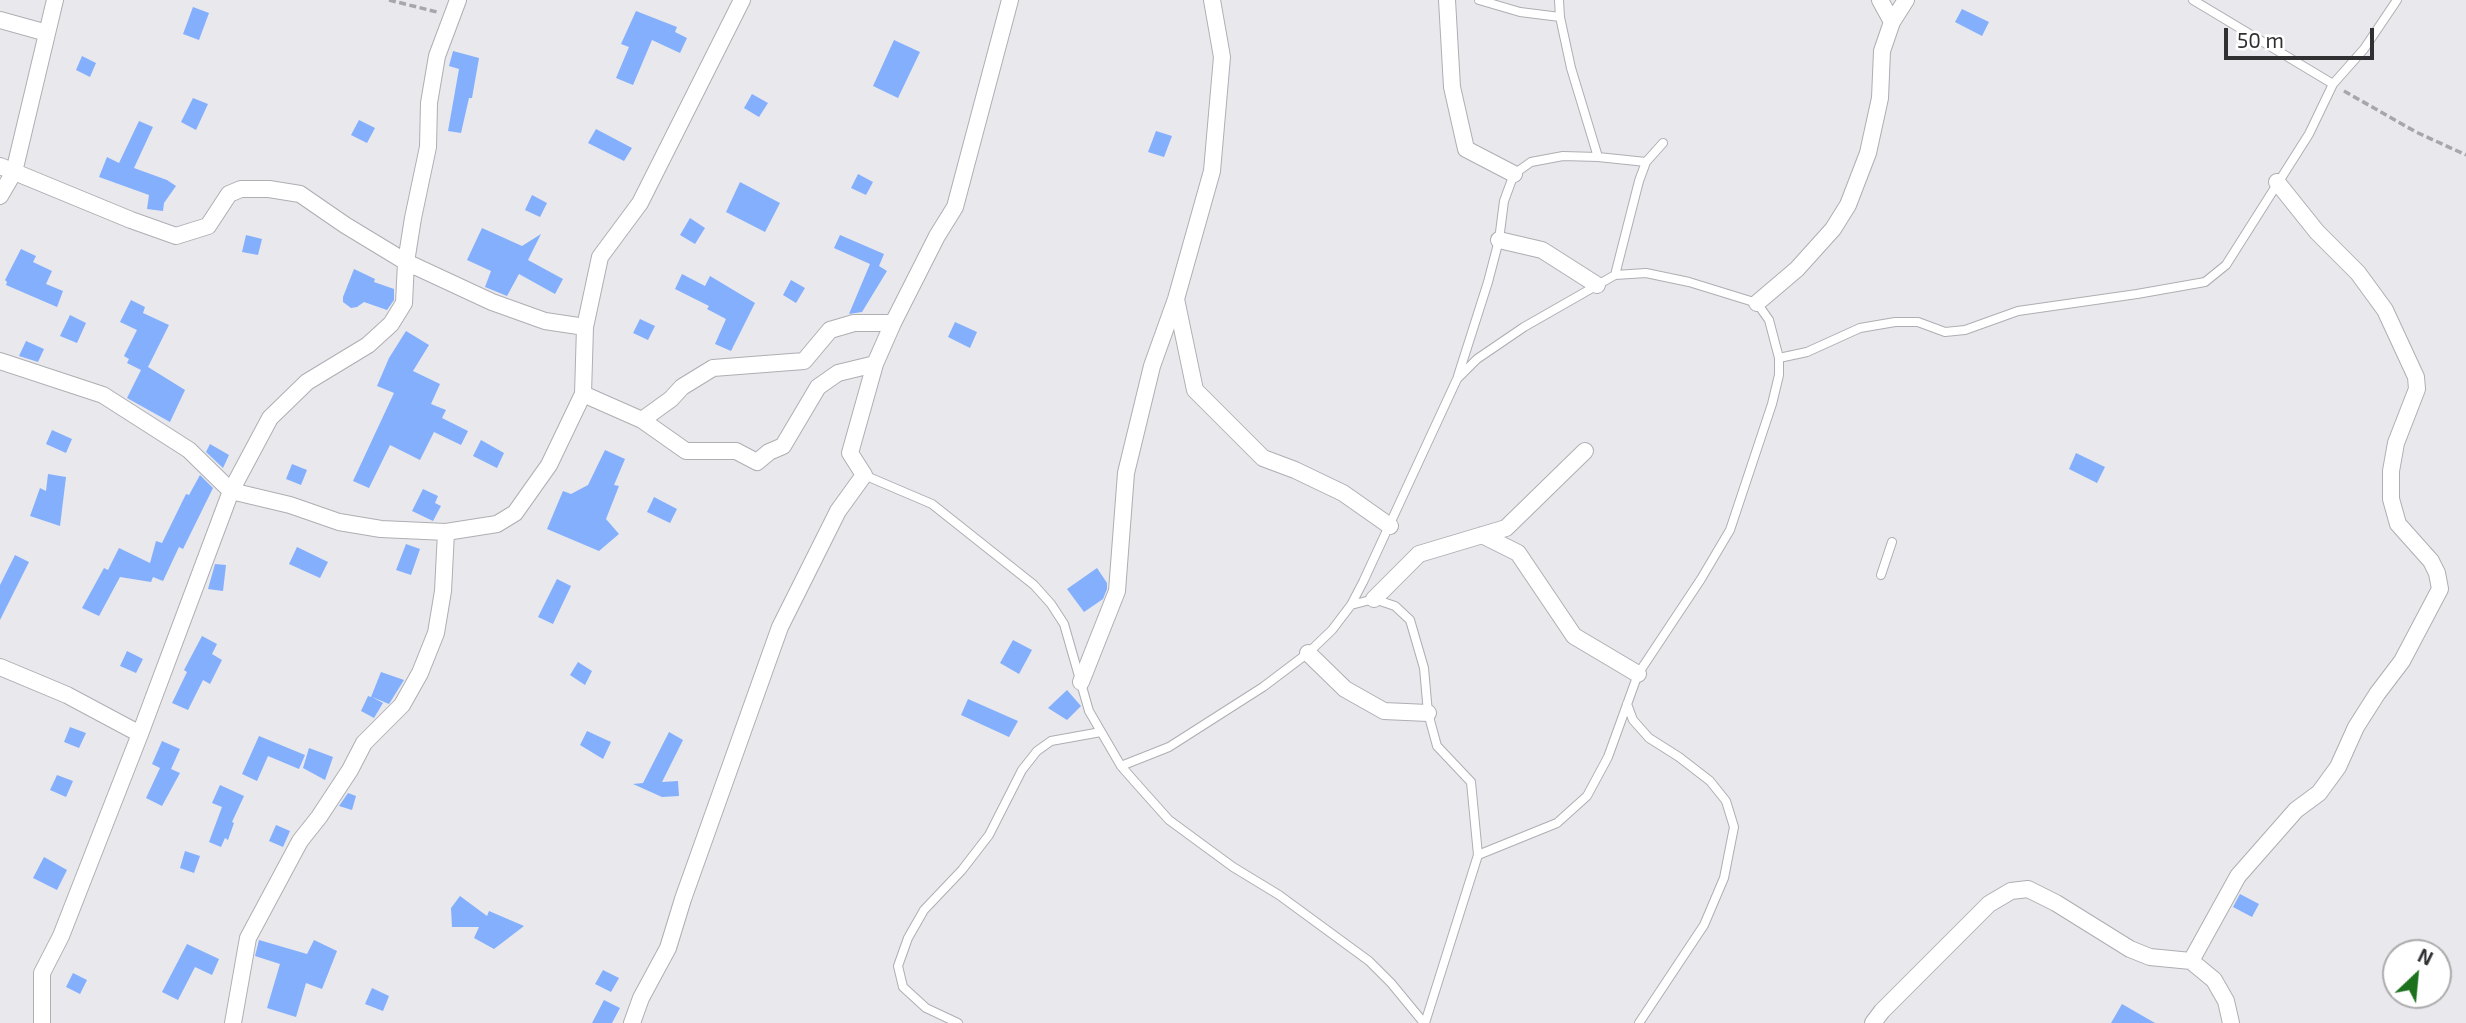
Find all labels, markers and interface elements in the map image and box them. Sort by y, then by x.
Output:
scale bar [2228,14,2378,58]
text: 50 m [2237,27,2284,52]
north arrow [2382,939,2452,1009]
text: N [2414,943,2437,970]

